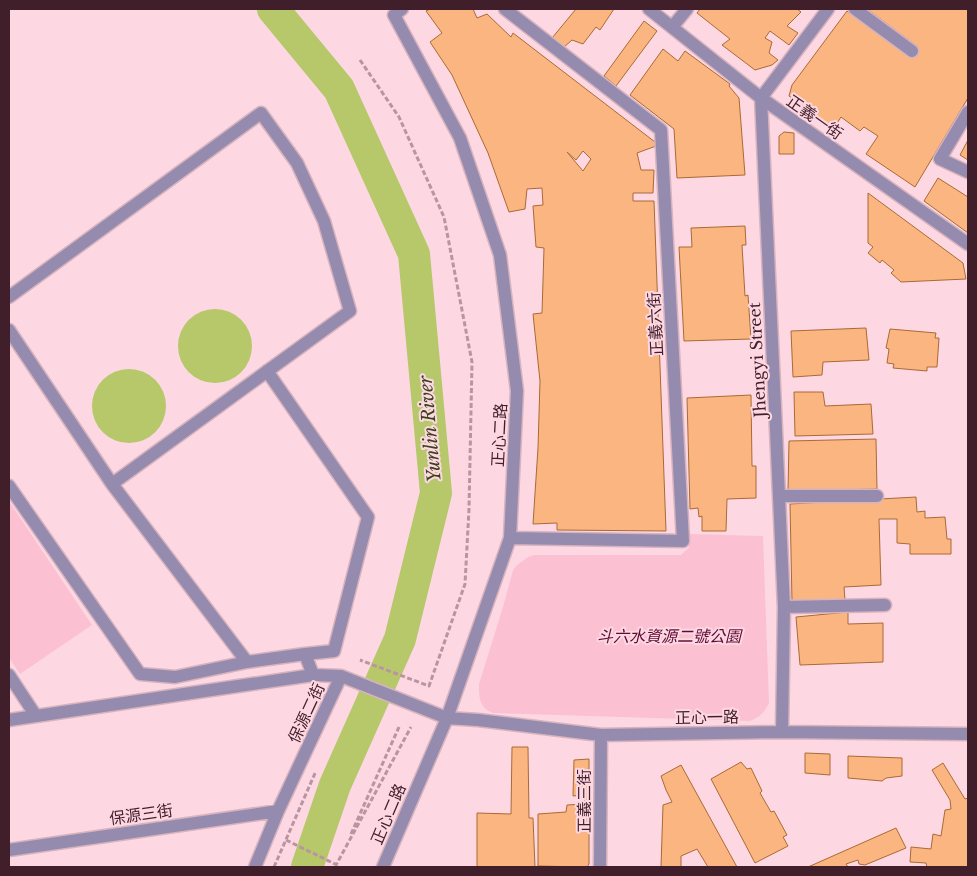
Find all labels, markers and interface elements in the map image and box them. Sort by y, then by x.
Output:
street label: 正義一街 [783,90,847,144]
street label: 正義六街 [643,292,667,356]
street label: Jhengyi Street [744,302,770,420]
water label: Yunlin River [414,374,446,483]
street label: 正心二路 [487,403,511,467]
park label: 斗六水資源二號公園 [597,626,743,646]
street label: 保源二街 [283,680,329,746]
street label: 正心一路 [675,706,739,728]
street label: 正義三街 [574,769,594,833]
street label: 正心二路 [366,781,410,847]
street label: 保源三街 [108,800,174,828]

